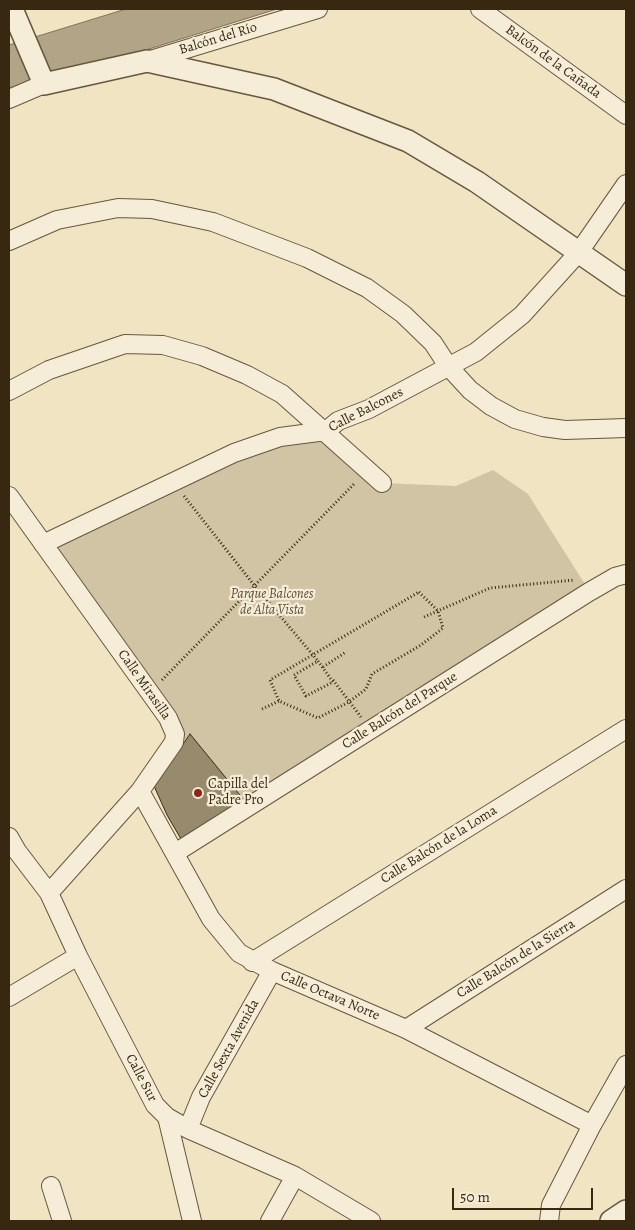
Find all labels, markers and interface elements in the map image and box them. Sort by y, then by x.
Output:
street label: Balcón del Río [177,19,259,59]
street label: Balcón de la Cañada [502,22,604,102]
street label: Calle Balcones [326,384,406,436]
park label: Parque Balcones de Alta Vista [230,587,314,620]
street label: Calle Mirasilla [114,647,174,723]
street label: Calle Balcón del Parque [339,669,461,753]
place label: Capilla del Padre Pro [208,777,268,810]
marker: Capilla del Padre Pro [192,787,204,799]
street label: Calle Balcón de la Loma [378,802,500,888]
street label: Calle Balcón de la Sierra [454,916,578,1002]
street label: Calle Octava Norte [278,968,382,1024]
street label: Calle Sexta Avenida [195,997,263,1101]
street label: Calle Sur [121,1051,161,1105]
scale bar [455,1178,596,1210]
text: 50 m [460,1187,490,1207]

